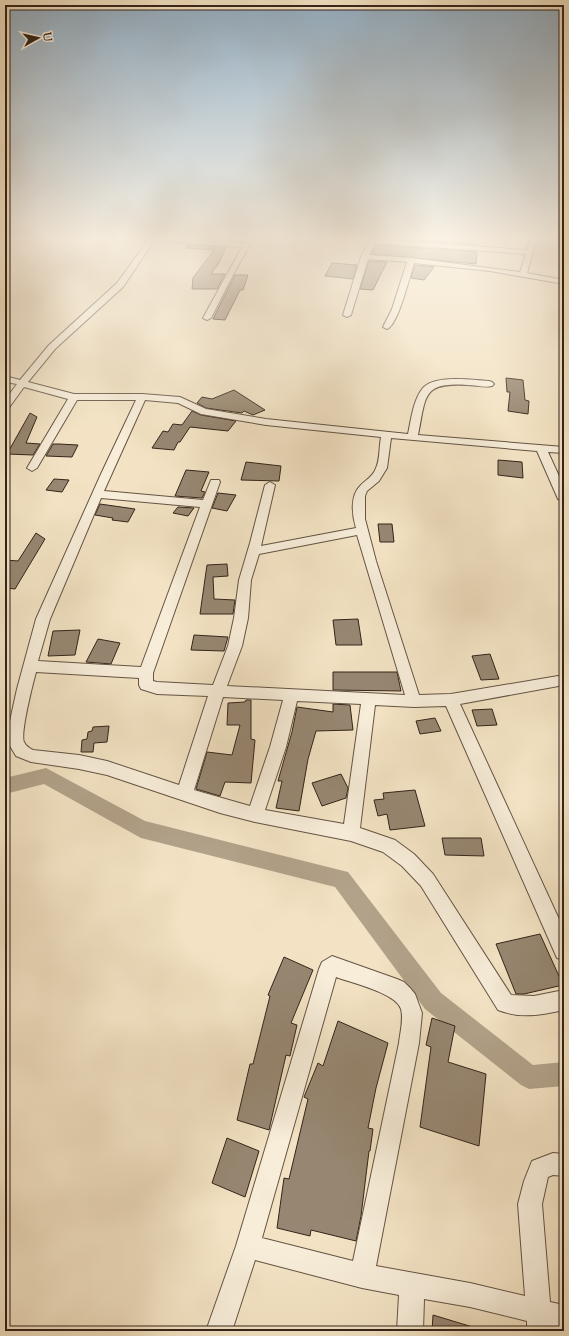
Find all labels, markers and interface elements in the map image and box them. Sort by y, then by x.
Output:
north arrow [18,18,58,58]
text: U [38,30,55,42]

